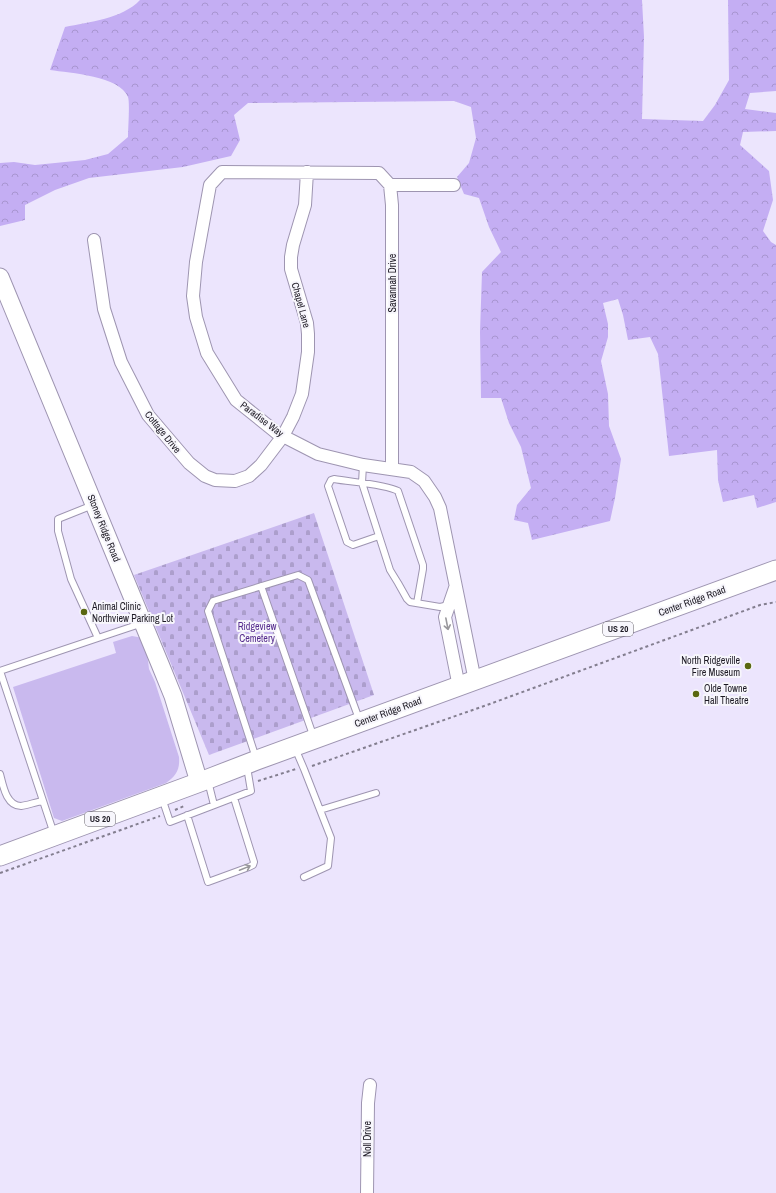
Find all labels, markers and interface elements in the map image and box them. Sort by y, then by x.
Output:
street label: Savannah Drive [386,253,399,312]
street label: Chapel Lane [289,281,313,330]
street label: Paradise Way [238,398,287,440]
street label: Cottage Drive [142,408,184,456]
street label: Stoney Ridge Road [85,492,123,564]
street label: Center Ridge Road [657,583,727,619]
place label: Animal Clinic Northview Parking Lot [91,600,174,625]
marker: Animal Clinic Northview Parking Lot [79,607,89,617]
one-way arrow [443,617,451,630]
park label: Ridgeview Cemetery [238,620,276,645]
road number: US 20 [603,622,633,636]
place label: North Ridgeville Fire Museum [681,654,740,679]
marker: North Ridgeville Fire Museum [743,661,753,671]
place label: Olde Towne Hall Theatre [704,682,749,707]
marker: Olde Towne Hall Theatre [691,689,701,699]
street label: Center Ridge Road [353,694,423,730]
road number: US 20 [85,812,115,826]
one-way arrow [239,864,251,872]
street label: Noll Drive [361,1121,374,1157]

